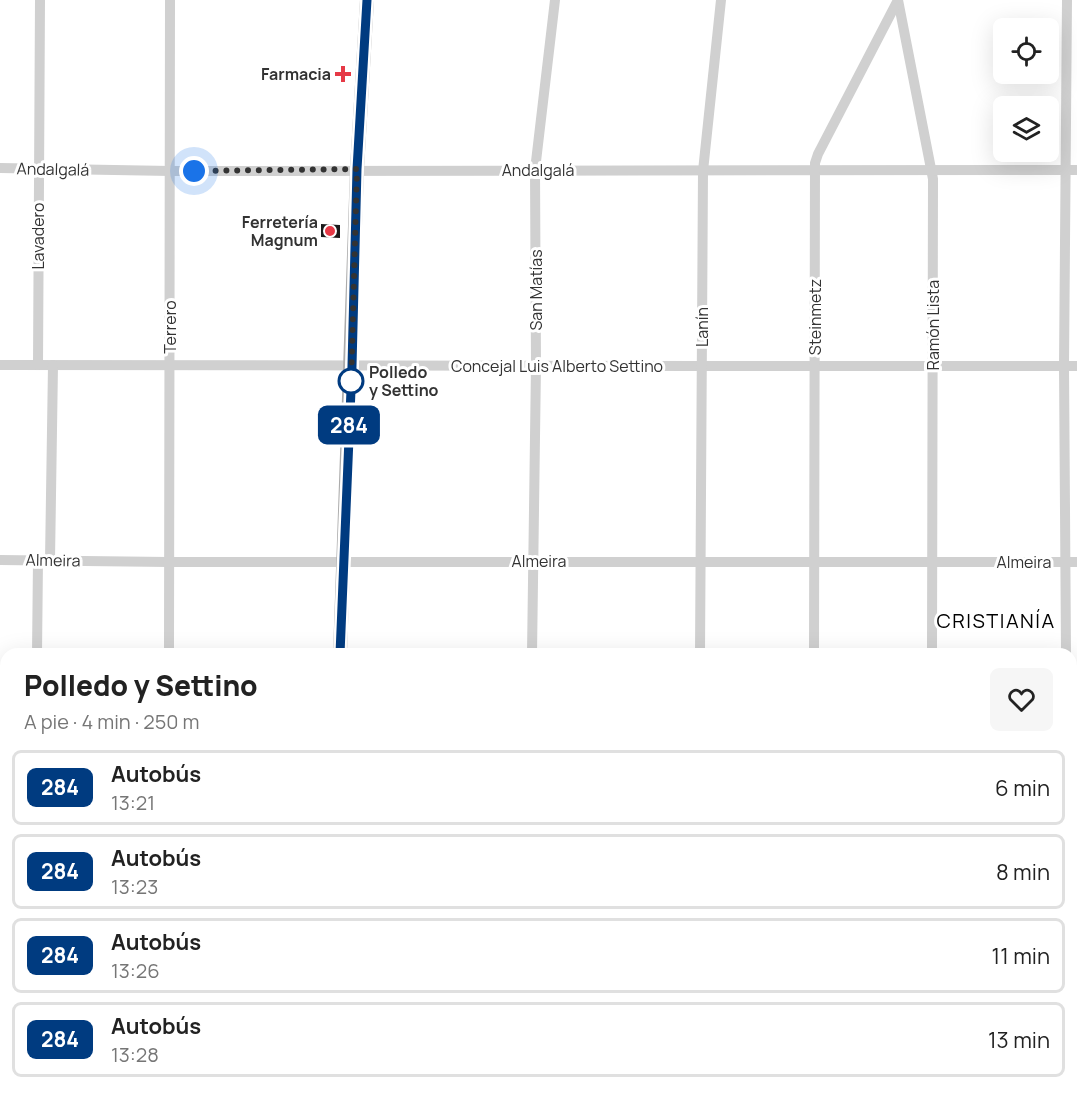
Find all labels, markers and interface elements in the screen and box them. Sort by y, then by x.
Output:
map controls [993,18,1059,162]
button: locate [993,18,1059,84]
place label: Farmacia [261,63,331,85]
marker: Farmacia [336,67,350,81]
button: layers [993,96,1059,162]
your location [179,156,209,186]
street label: Andalgalá [16,157,90,181]
street label: Andalgalá [502,159,574,181]
street label: Lavadero [27,202,49,270]
place label: Ferretería Magnum [242,211,318,251]
marker: Ferretería Magnum [323,224,337,238]
street label: San Matías [525,249,547,331]
street label: Steinmetz [804,279,826,355]
street label: Ramón Lista [922,280,944,370]
street label: Terrero [159,300,181,354]
street label: Lanín [691,307,713,347]
street label: Concejal Luis Alberto Settino [451,355,663,377]
place label: Polledo y Settino [369,361,439,401]
marker: Polledo y Settino [338,368,364,394]
line badge: 284 [314,406,383,444]
text: 284 [330,411,368,439]
street label: Almeira [25,549,81,571]
street label: Almeira [512,550,566,572]
street label: Almeira [997,551,1051,573]
district label: CRISTIANÍA [936,607,1056,634]
text: Polledo y Settino [24,666,258,704]
button: heart [990,668,1053,731]
text: A pie · 4 min · 250 m [24,708,199,735]
text: Autobús [111,759,201,789]
text: 284 [41,773,79,801]
text: 6 min [995,773,1050,803]
text: 13:21 [111,789,155,816]
text: Autobús [111,843,201,873]
text: 284 [41,857,79,885]
text: 8 min [996,857,1050,887]
text: 13:23 [111,873,158,900]
text: Autobús [111,927,201,957]
text: 284 [41,941,79,969]
text: 11 min [992,941,1050,971]
text: 13:26 [111,957,160,984]
text: Autobús [111,1011,201,1041]
text: 284 [41,1025,79,1053]
text: 13 min [988,1025,1050,1055]
text: 13:28 [111,1041,159,1068]

